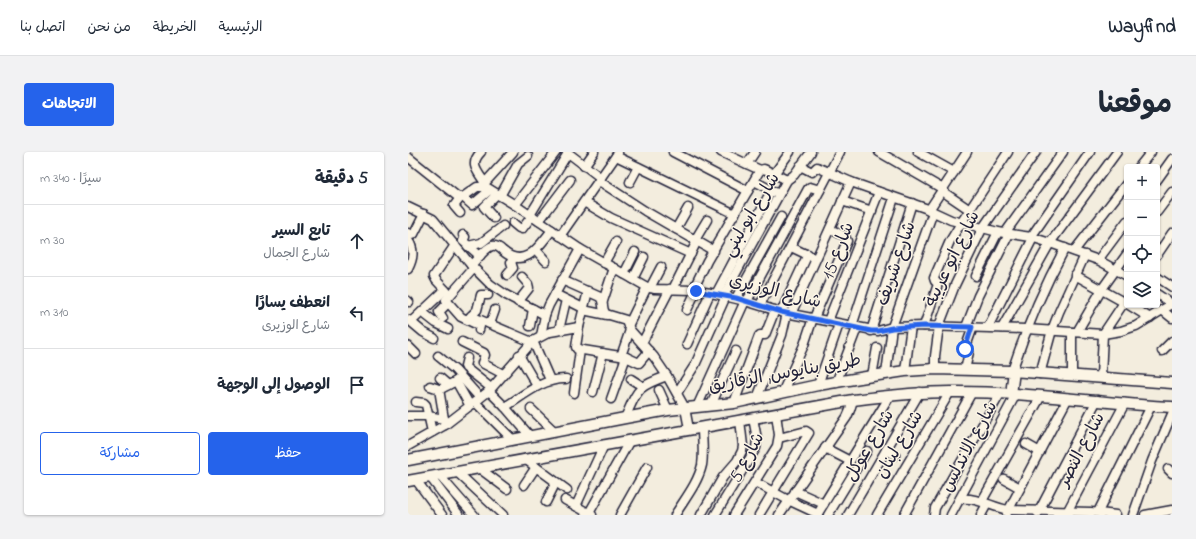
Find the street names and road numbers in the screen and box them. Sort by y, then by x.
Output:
street label: شارع ابو لبني [717,168,788,263]
street label: شارع ابو عريبة [918,206,988,312]
street label: شارع شريف [870,218,924,310]
street label: شارع 15 [816,219,862,283]
street label: شارع الوزيرى [726,268,824,316]
street label: طريق بنايوس, الزقازيق [707,348,863,400]
street label: شارع الاندلس [935,397,1005,497]
street label: شارع عوكل [838,405,902,487]
street label: شارع لبنان [869,406,931,484]
street label: شارع النصر [1051,408,1112,494]
street label: شارع 5 [724,428,772,488]

